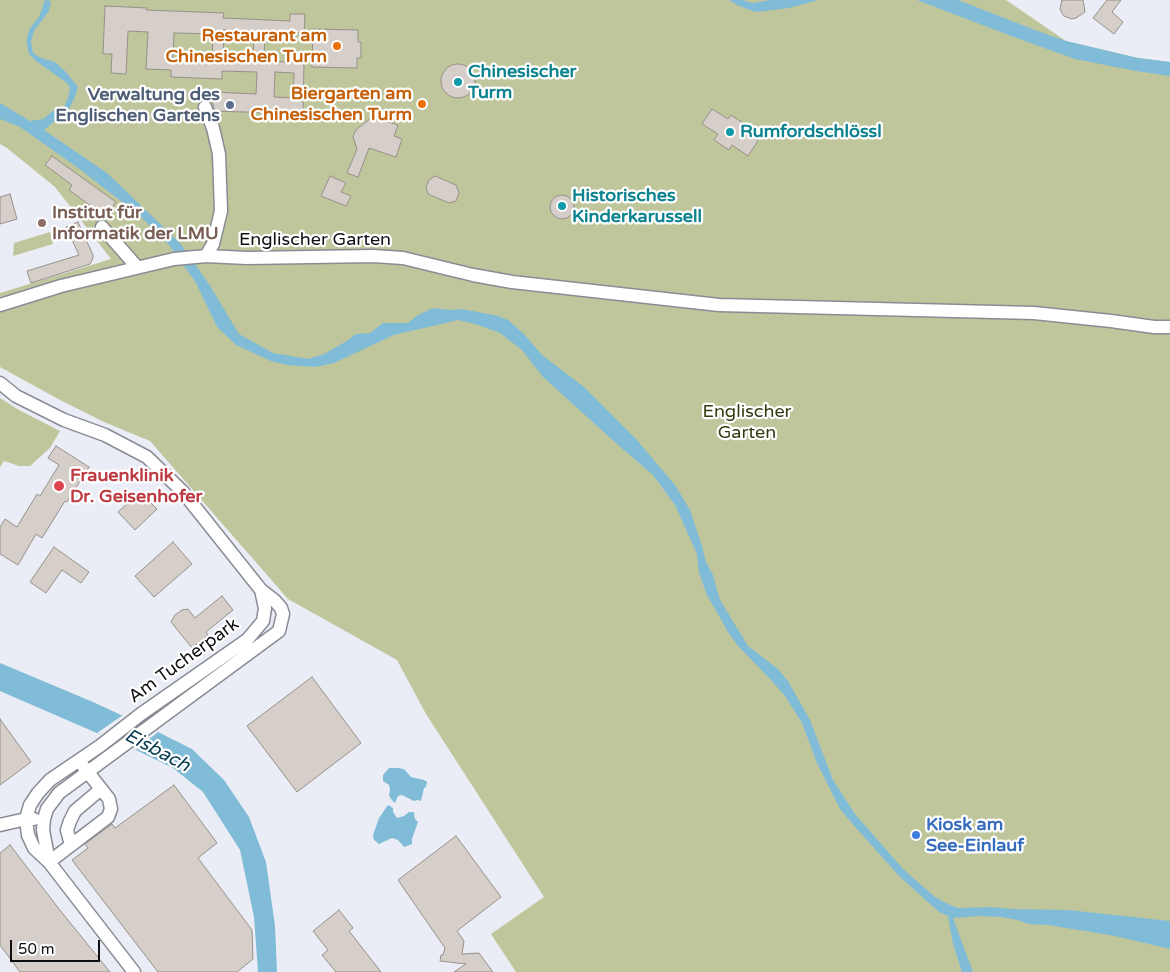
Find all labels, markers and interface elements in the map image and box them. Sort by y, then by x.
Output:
place label: Restaurant am Chinesischen Turm [165,25,327,68]
marker: Restaurant am Chinesischen Turm [331,40,343,52]
place label: Chinesischer Turm [468,61,577,104]
marker: Chinesischer Turm [452,76,464,88]
place label: Biergarten am Chinesischen Turm [250,83,412,126]
place label: Verwaltung des Englischen Gartens [55,84,220,126]
marker: Biergarten am Chinesischen Turm [416,98,428,110]
marker: Verwaltung des Englischen Gartens [224,99,236,111]
place label: Rumfordschlössl [740,121,882,143]
marker: Rumfordschlössl [724,126,736,138]
place label: Historisches Kinderkarussell [572,185,702,228]
marker: Historisches Kinderkarussell [556,200,568,212]
place label: Institut für Informatik der LMU [52,202,219,244]
marker: Institut für Informatik der LMU [36,217,48,229]
street label: Englischer Garten [239,229,391,251]
park label: Englischer Garten [703,401,791,444]
place label: Frauenklinik Dr. Geisenhofer [70,465,202,508]
marker: Frauenklinik Dr. Geisenhofer [52,479,66,493]
street label: Am Tucherpark [125,614,243,708]
water label: Eisbach [121,724,193,778]
place label: Kiosk am See-Einlauf [926,814,1024,856]
marker: Kiosk am See-Einlauf [910,829,922,841]
scale bar [12,930,102,962]
text: 50 m [18,940,55,958]

